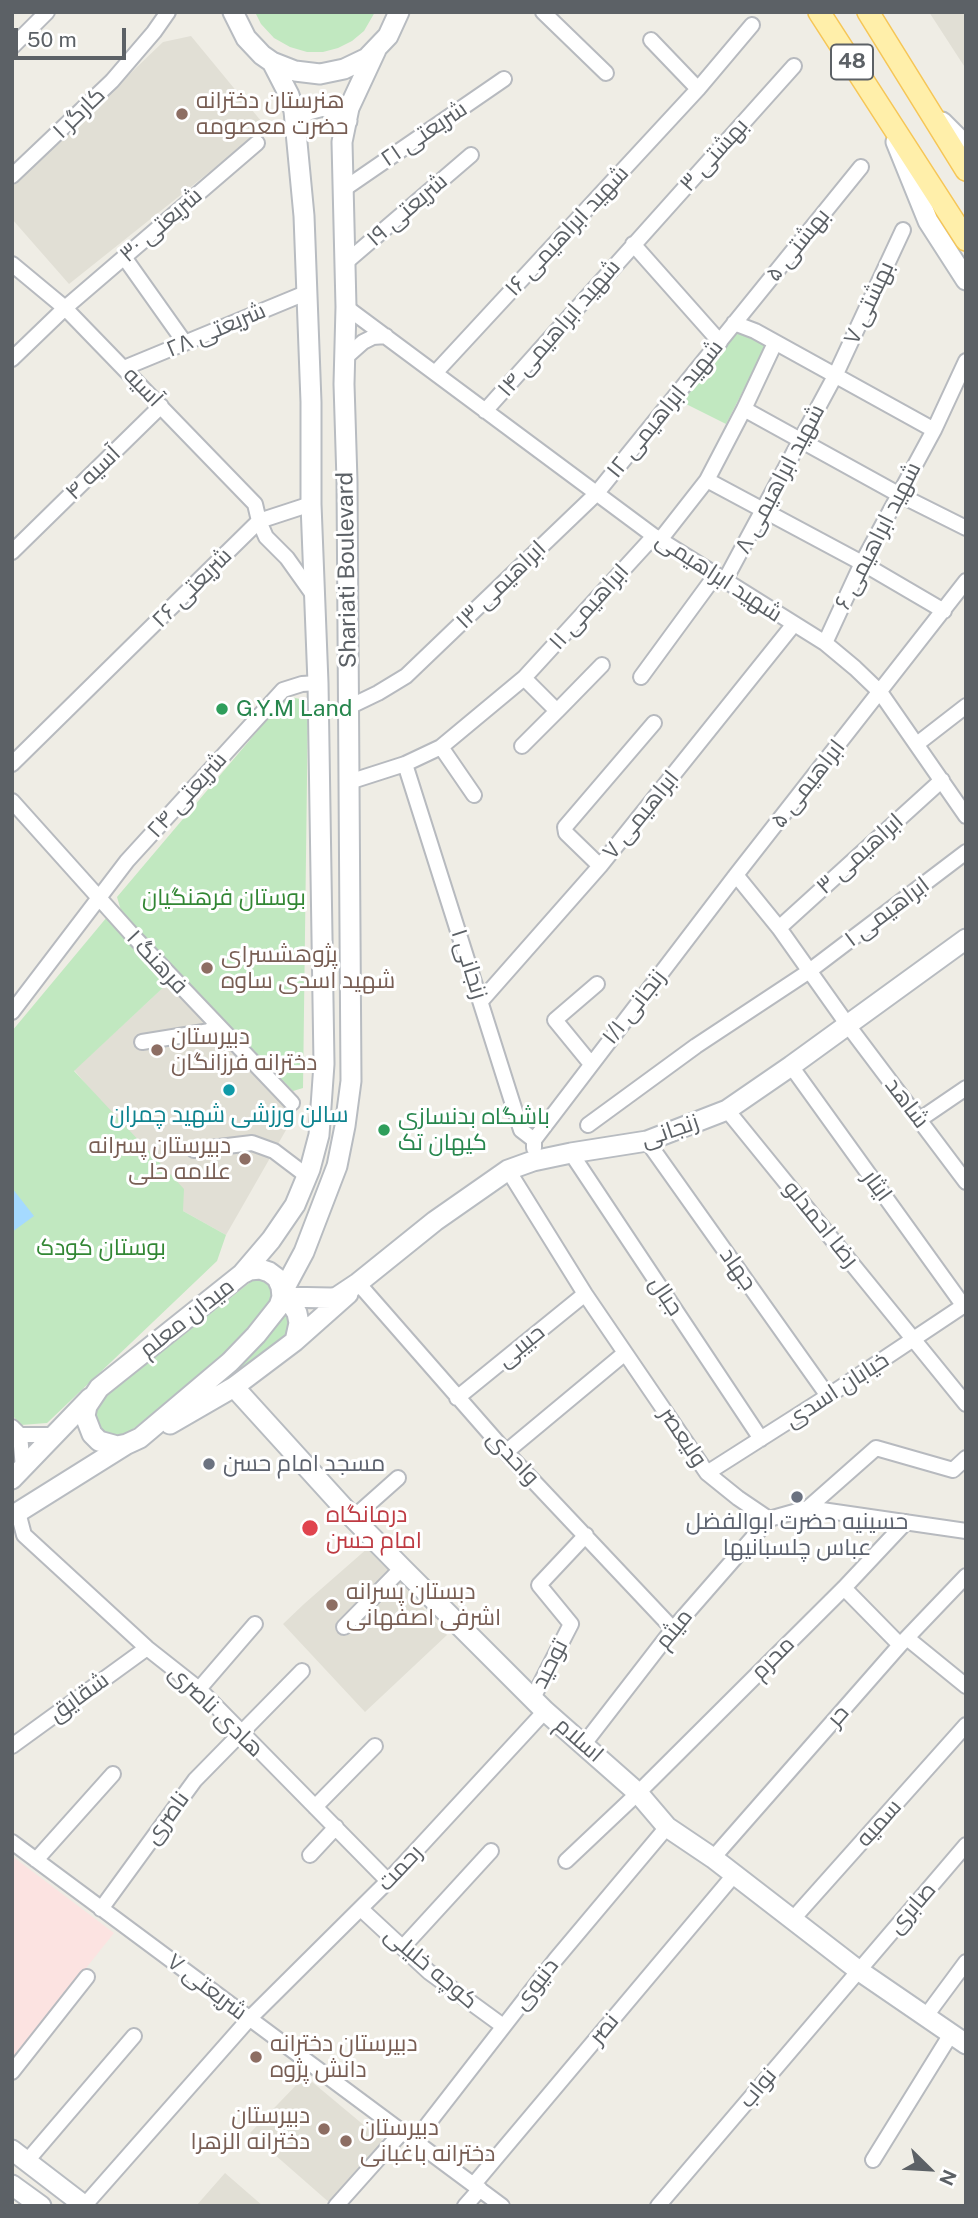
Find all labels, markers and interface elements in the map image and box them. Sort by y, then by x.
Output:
scale bar [18,14,130,58]
text: 50 m [27,27,77,52]
road number: 48 [831,44,873,80]
street label: کارگر ۱ [47,81,111,145]
place label: هنرستان دخترانه حضرت معصومه [196,87,349,141]
street label: شریعتی ۲۱ [376,95,472,173]
marker: هنرستان دخترانه حضرت معصومه [174,106,190,122]
street label: بهشتی ۳ [674,113,754,197]
street label: شهید ابراهیمی ۱۶ [499,160,635,302]
street label: شریعتی ۱۹ [361,167,453,253]
street label: شریعتی ۳۰ [114,182,208,268]
street label: بهشتی ۵ [760,203,836,287]
street label: شهید ابراهیمی ۱۴ [492,254,626,402]
street label: بهشتی ۷ [838,257,900,349]
street label: شریعتی ۲۸ [162,297,270,363]
street label: شهید ابراهیمی ۱۲ [601,334,729,484]
street label: آسیه [117,361,169,413]
street label: شهید ابراهیمی ۸ [729,400,831,558]
street label: آسیه ۴ [60,440,126,506]
street label: شهید ابراهیمی ۶ [829,458,927,614]
street label: Shariati Boulevard [331,472,363,668]
street label: شهید ابراهیمی [651,526,787,628]
street label: ابراهیمی ۱۳ [450,535,552,635]
street label: شریعتی ۲۶ [146,542,238,634]
street label: ابراهیمی ۱۱ [543,558,635,656]
place label: G.Y.M Land [236,695,352,723]
marker: G.Y.M Land [214,701,230,717]
street label: ابراهیمی ۵ [765,734,851,834]
street label: شریعتی ۲۴ [141,746,233,844]
street label: ابراهیمی ۷ [597,765,685,865]
street label: ابراهیمی ۳ [811,808,909,900]
street label: ابراهیمی ۱ [839,871,935,953]
park label: بوستان فرهنگیان [142,884,306,912]
street label: فرهنگ ۱ [121,924,193,1000]
street label: زنجانی ۱ [445,925,493,1003]
place label: پژوهشسرای شهید اسدی ساوه [221,941,395,995]
marker: پژوهشسرای شهید اسدی ساوه [199,960,215,976]
street label: زنجانی ۱/۱ [596,964,672,1050]
place label: دبیرستان دخترانه فرزانگان [171,1023,317,1077]
marker: دبیرستان دخترانه فرزانگان [149,1042,165,1058]
street label: شاهد [879,1072,935,1134]
marker: سالن ورزشی شهید چمران [221,1082,237,1098]
place label: سالن ورزشی شهید چمران [110,1101,348,1129]
place label: باشگاه بدنسازی کیهان تک [398,1103,550,1157]
street label: زنجانی [637,1108,703,1154]
marker: باشگاه بدنسازی کیهان تک [376,1122,392,1138]
place label: دبیرستان پسرانه علامه حلی [89,1132,231,1186]
marker: دبیرستان پسرانه علامه حلی [237,1151,253,1167]
street label: ایثار [856,1165,898,1207]
street label: رضا احمدلو [778,1175,864,1273]
park label: بوستان کودک [36,1234,166,1262]
street label: جهاد [714,1242,762,1296]
street label: جبال [643,1271,689,1321]
street label: میدان معلم [134,1272,240,1364]
street label: حبیبی [492,1318,550,1374]
street label: خیابان اسدی [780,1346,894,1434]
street label: ولیعصر [653,1402,713,1472]
street label: واحدی [481,1425,545,1491]
place label: مسجد امام حسن [223,1450,385,1478]
marker: مسجد امام حسن [201,1456,217,1472]
marker: حسینیه حضرت ابوالفضل عباس چلسبانیها [789,1489,805,1505]
place label: درمانگاه امام حسن [326,1501,422,1555]
place label: حسینیه حضرت ابوالفضل عباس چلسبانیها [686,1508,908,1562]
marker: درمانگاه امام حسن [300,1518,320,1538]
place label: دبستان پسرانه اشرفی اصفهانی [346,1578,501,1632]
marker: دبستان پسرانه اشرفی اصفهانی [324,1597,340,1613]
street label: میثم [650,1603,698,1655]
street label: محرم [746,1631,800,1685]
street label: توحید [526,1635,574,1693]
street label: هادی ناصری [163,1659,269,1763]
street label: شقایق [44,1666,114,1728]
street label: حر [821,1700,855,1732]
street label: اسلام [549,1712,609,1768]
street label: ناصری [139,1786,195,1850]
street label: سمیه [850,1793,908,1853]
street label: رحمت [372,1839,428,1897]
street label: صابری [882,1877,942,1939]
street label: کوچه خلیلی [379,1921,483,2015]
street label: شریعتی ۷ [161,1948,253,2026]
street label: دنیوی [507,1953,565,2015]
street label: نصر [583,2008,625,2050]
place label: دبیرستان دخترانه دانش پژوه [270,2030,418,2084]
marker: دبیرستان دخترانه دانش پژوه [248,2049,264,2065]
street label: نواب [733,2062,783,2114]
place label: دبیرستان دخترانه الزهرا [190,2102,310,2156]
place label: دبیرستان دخترانه باغبانی [360,2114,495,2168]
marker: دبیرستان دخترانه الزهرا [316,2121,332,2137]
marker: دبیرستان دخترانه باغبانی [338,2133,354,2149]
north arrow [894,2134,964,2204]
text: N [935,2166,961,2189]

